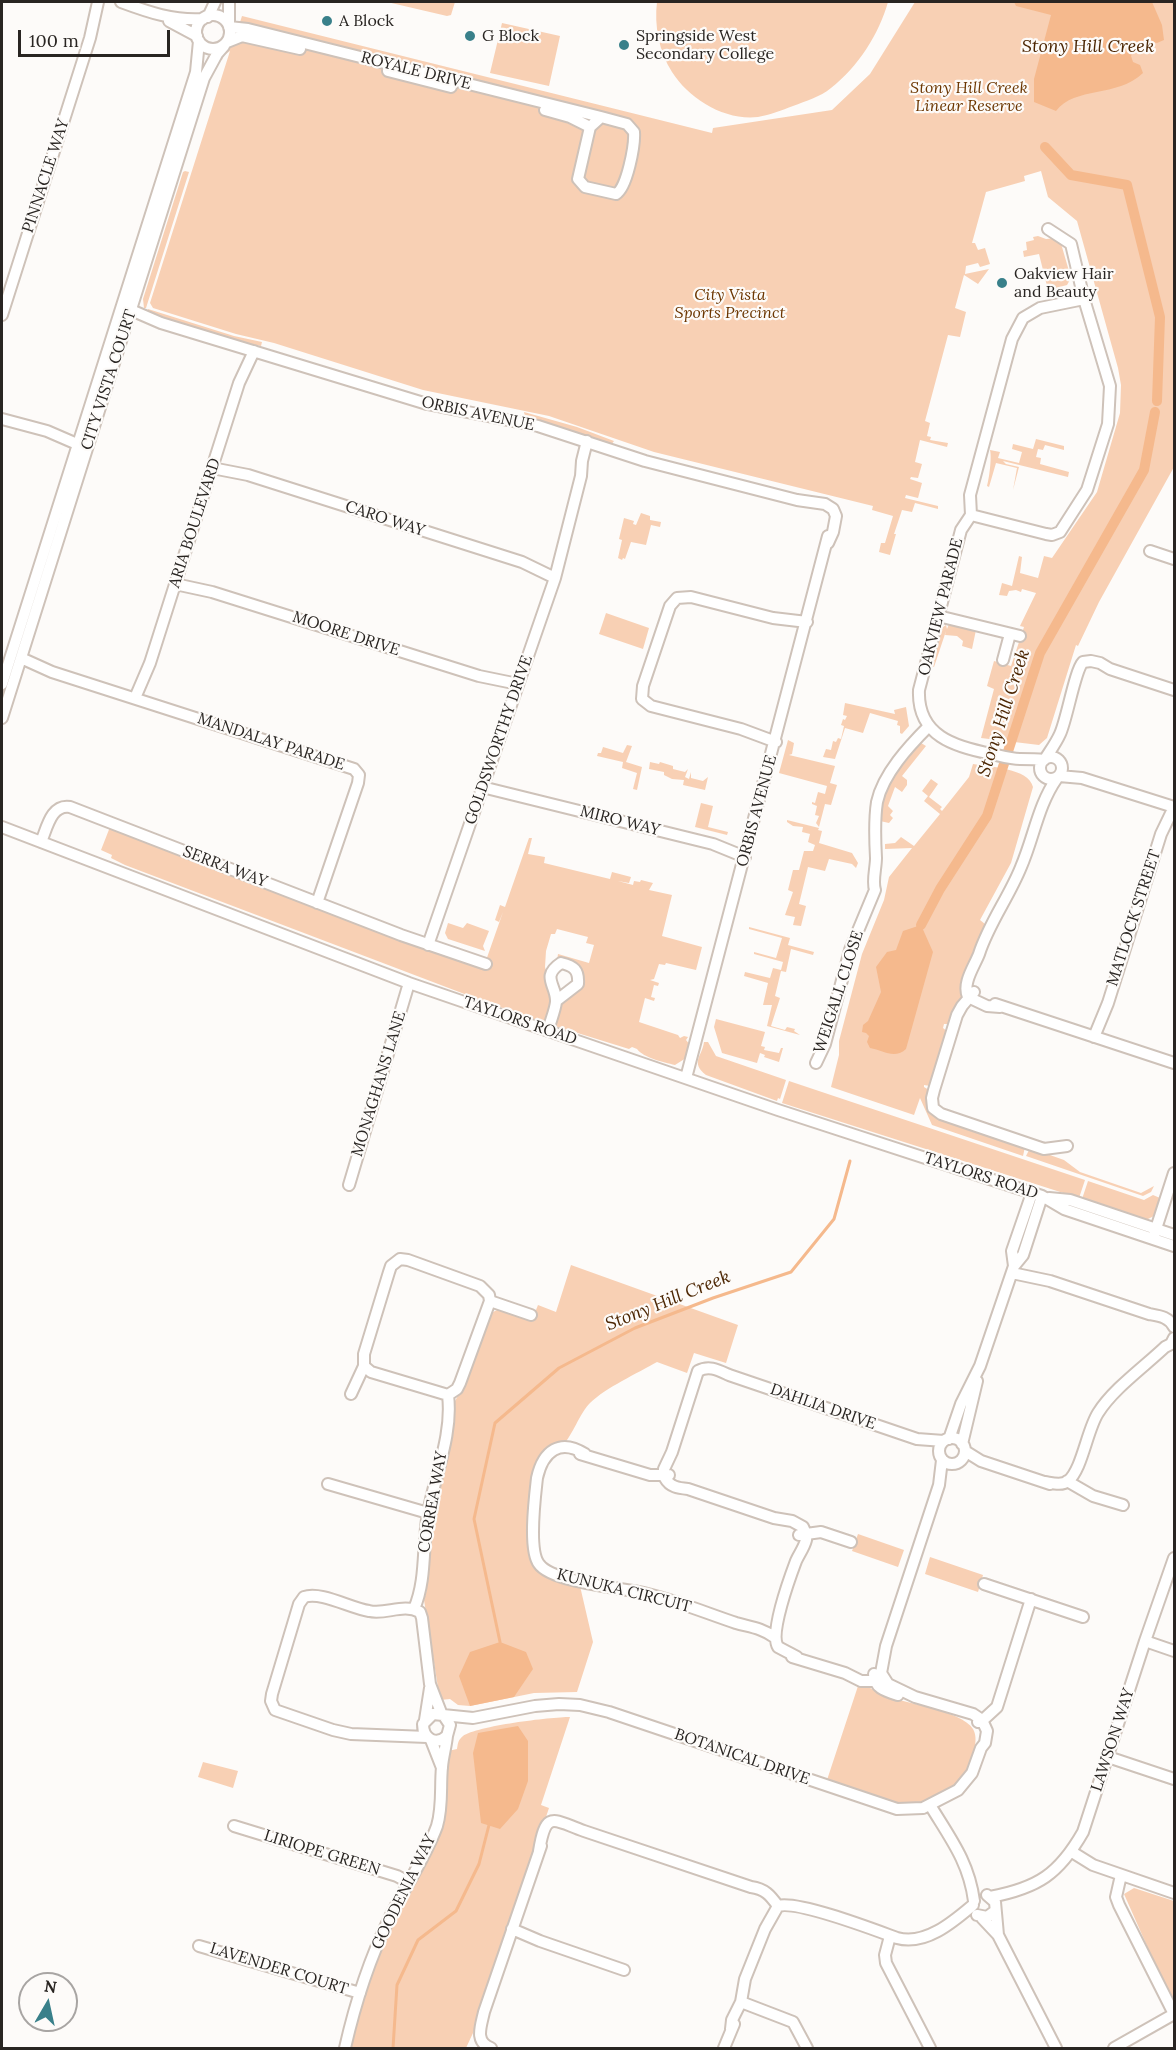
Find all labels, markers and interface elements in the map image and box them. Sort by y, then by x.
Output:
place label: A Block [339,11,394,31]
marker: A Block [320,14,334,28]
scale bar [21,18,172,56]
place label: G Block [482,26,539,46]
place label: Springside West Secondary College [636,26,774,64]
text: 100 m [29,29,79,52]
marker: G Block [463,29,477,43]
water label: Stony Hill Creek [1022,36,1154,58]
marker: Springside West Secondary College [617,38,631,52]
street label: ROYALE DRIVE [359,48,473,94]
park label: Stony Hill Creek Linear Reserve [910,78,1028,116]
street label: PINNACLE WAY [19,117,73,235]
place label: Oakview Hair and Beauty [1014,264,1114,302]
marker: Oakview Hair and Beauty [995,276,1009,290]
park label: City Vista Sports Precinct [675,285,785,323]
street label: CITY VISTA COURT [77,307,141,453]
street label: ORBIS AVENUE [420,393,536,435]
street label: ARIA BOULEVARD [165,456,225,590]
street label: CARO WAY [343,497,427,541]
street label: OAKVIEW PARADE [915,536,967,678]
street label: MOORE DRIVE [290,608,402,660]
water label: Stony Hill Creek [973,647,1035,779]
street label: GOLDSWORTHY DRIVE [461,653,537,827]
street label: MANDALAY PARADE [195,709,347,775]
street label: ORBIS AVENUE [733,753,781,869]
street label: MIRO WAY [578,802,662,840]
street label: SERRA WAY [180,842,270,892]
street label: MATLOCK STREET [1103,848,1165,988]
street label: WEIGALL CLOSE [810,928,868,1056]
street label: TAYLORS ROAD [461,993,579,1049]
street label: MONAGHANS LANE [348,1009,410,1159]
street label: TAYLORS ROAD [922,1149,1040,1203]
water label: Stony Hill Creek [602,1266,734,1336]
street label: DAHLIA DRIVE [768,1380,878,1434]
street label: CORREA WAY [415,1450,451,1554]
street label: KUNUKA CIRCUIT [555,1565,693,1617]
street label: LAWSON WAY [1087,1686,1139,1794]
street label: BOTANICAL DRIVE [672,1725,812,1789]
street label: LIRIOPE GREEN [262,1826,382,1880]
street label: GOODENIA WAY [368,1831,440,1953]
street label: LAVENDER COURT [208,1939,350,1999]
north arrow [18,1972,78,2032]
text: N [43,1975,58,1997]

